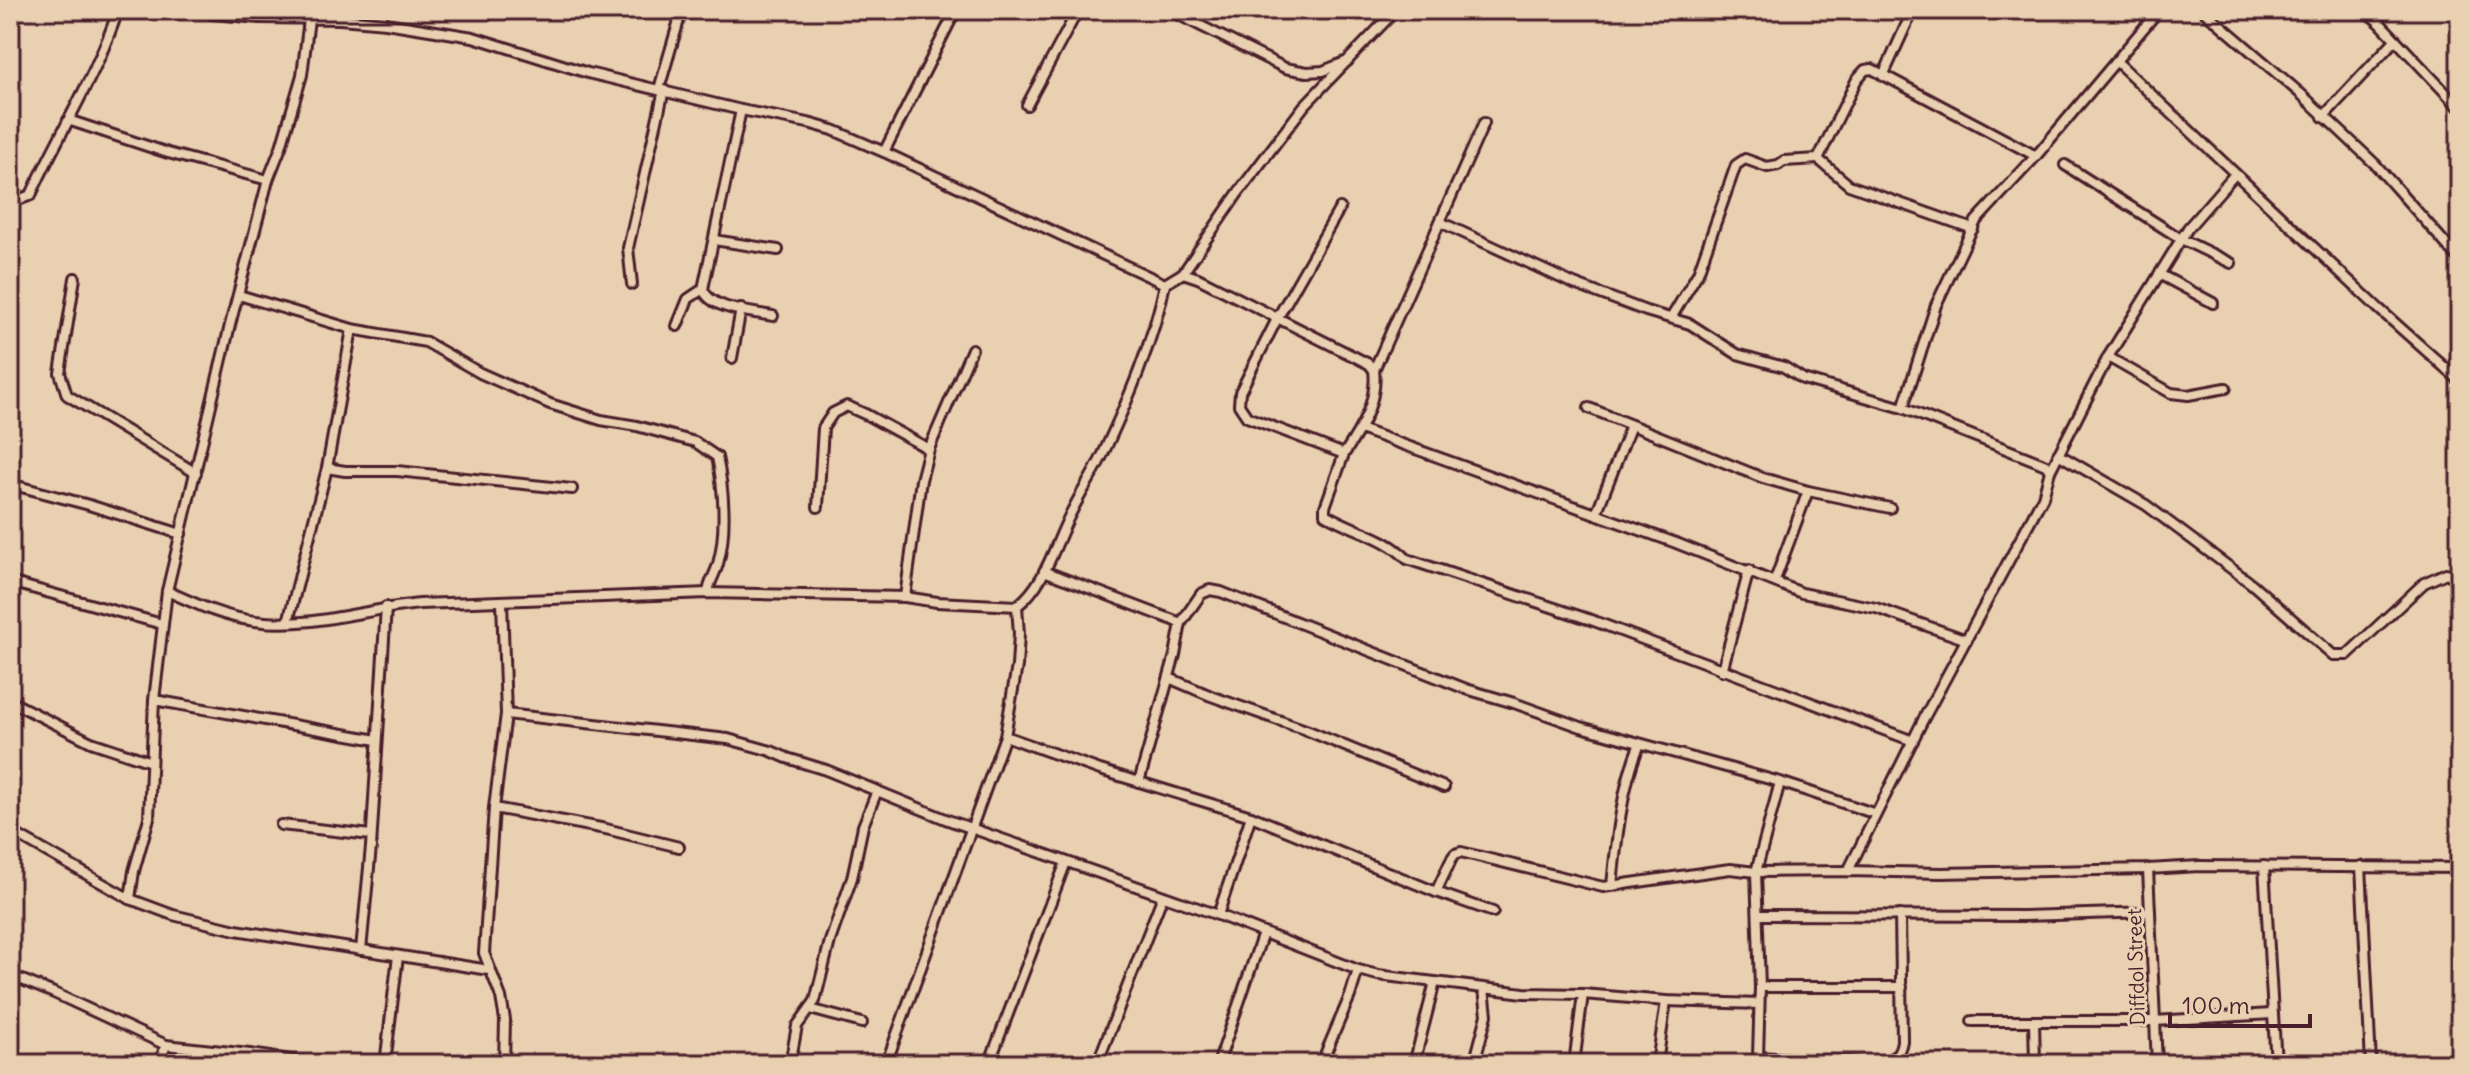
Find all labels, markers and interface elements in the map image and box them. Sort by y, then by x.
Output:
street label: Diffdol Street [2121,908,2150,1026]
scale bar [2170,978,2310,1028]
text: 100 m [2182,990,2250,1020]

